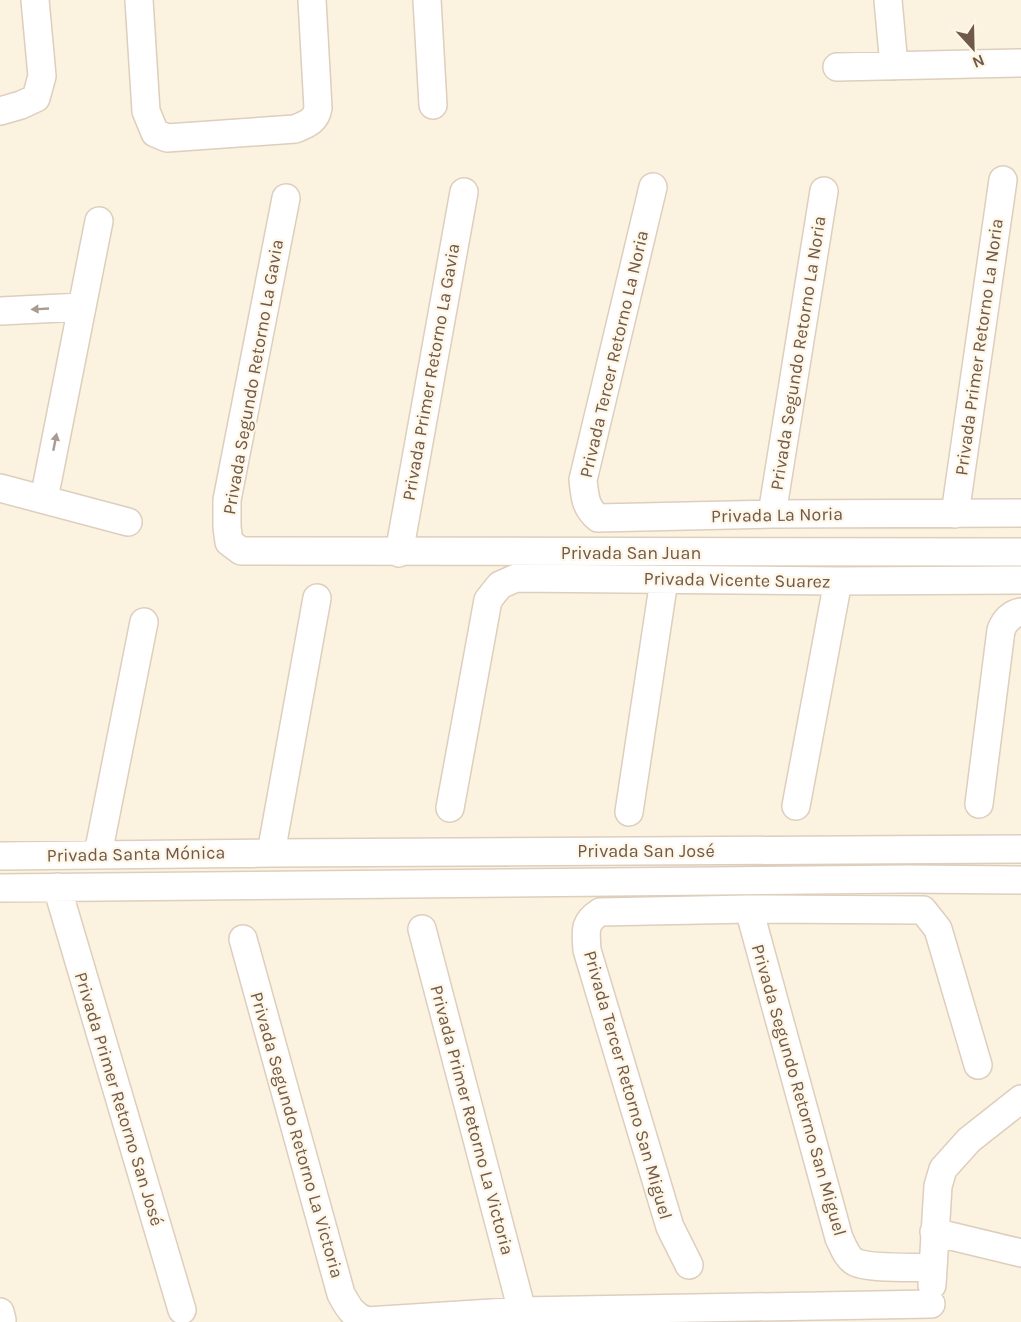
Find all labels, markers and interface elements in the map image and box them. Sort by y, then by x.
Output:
north arrow [943,18,1003,78]
text: N [970,50,987,72]
street label: Privada Segundo Retorno La Noria [765,214,831,492]
street label: Privada Primer Retorno La Noria [950,217,1008,477]
street label: Privada Tercer Retorno La Noria [575,228,653,480]
street label: Privada Segundo Retorno La Gavia [218,238,288,516]
street label: Privada Primer Retorno La Gavia [397,242,465,502]
one-way arrow [31,304,50,313]
one-way arrow [51,432,60,451]
street label: Privada La Noria [711,503,843,527]
street label: Privada San Juan [561,542,701,564]
street label: Privada Vicente Suarez [643,567,831,593]
street label: Privada San José [577,840,715,862]
street label: Privada Santa Mónica [46,841,226,867]
street label: Privada Segundo Retorno San Miguel [747,941,851,1239]
street label: Privada Tercer Retorno San Miguel [579,948,677,1222]
street label: Privada Primer Retorno San José [70,969,168,1229]
street label: Privada Primer Retorno La Victoria [425,983,519,1257]
street label: Privada Segundo Retorno La Victoria [246,989,348,1281]

